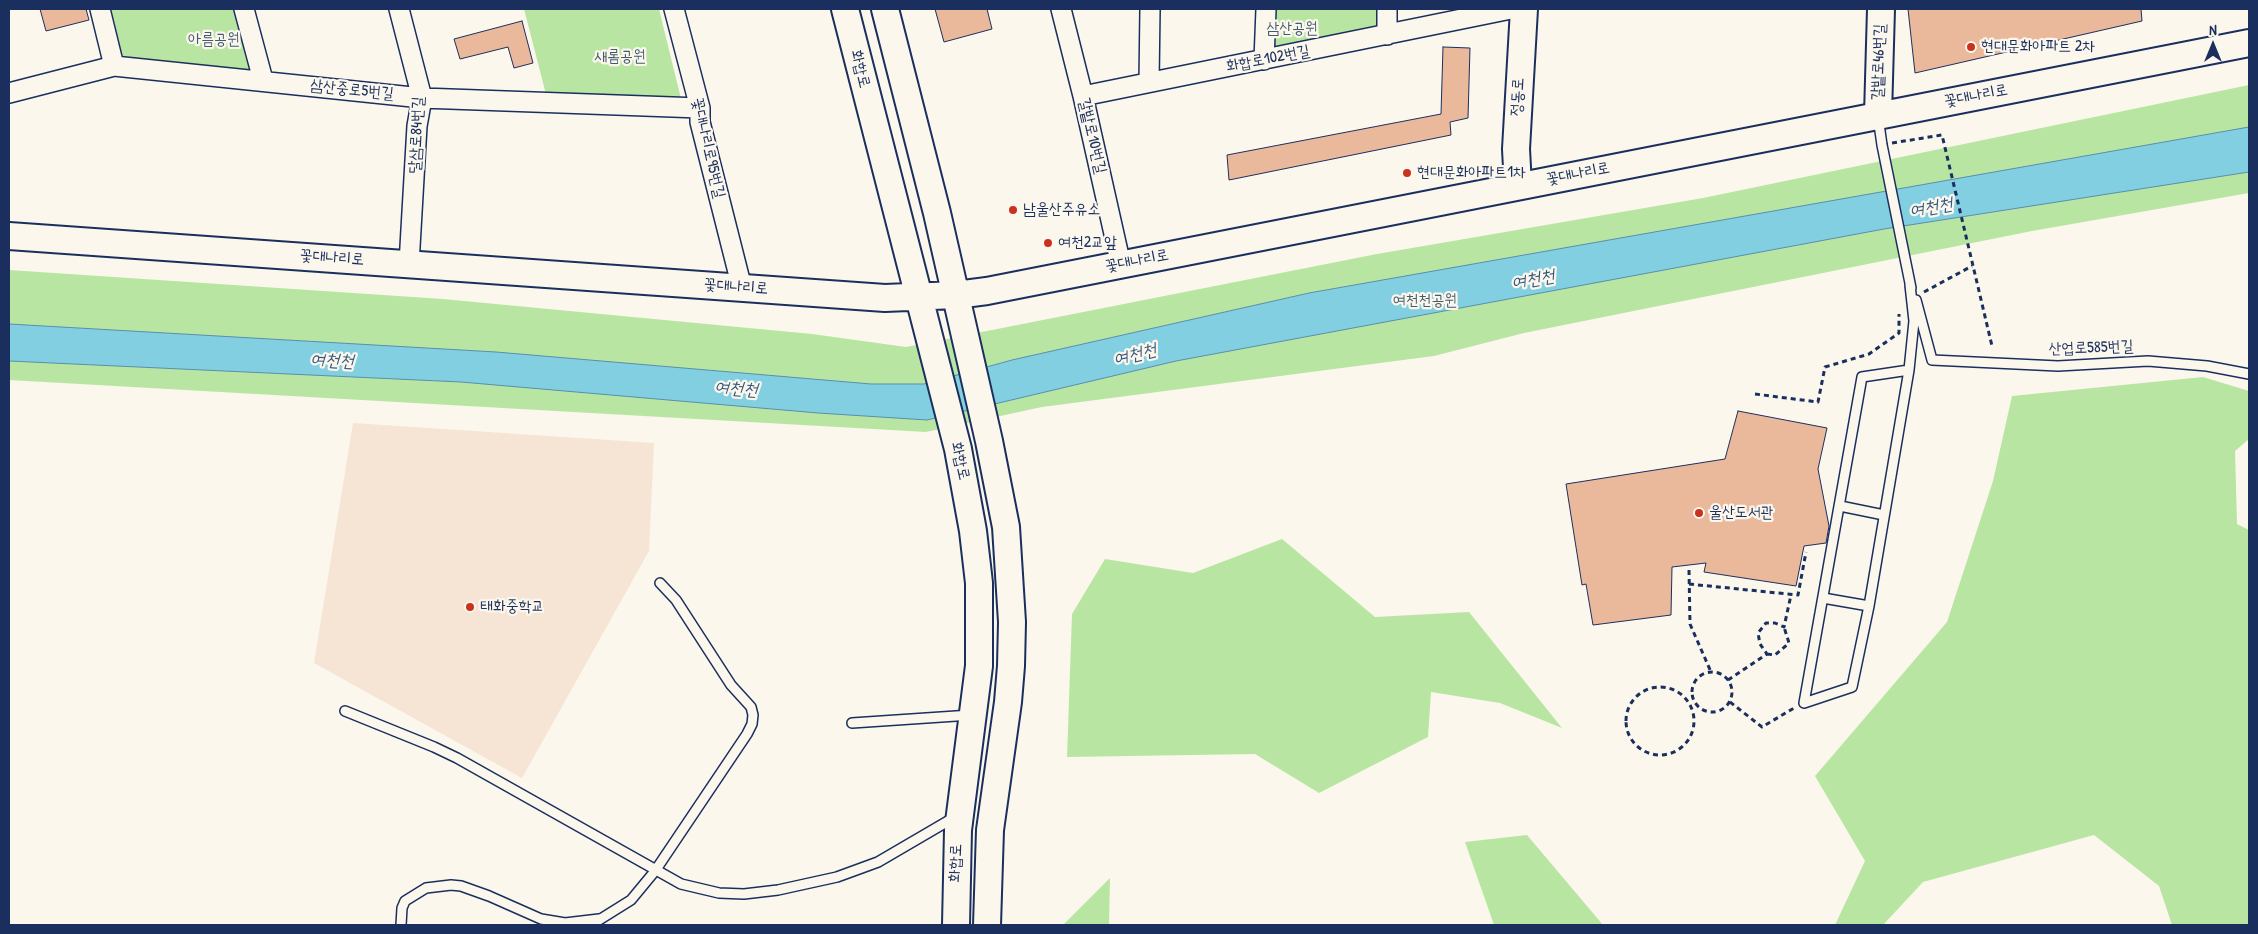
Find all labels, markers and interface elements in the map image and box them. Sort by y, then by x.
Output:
park label: 삼산공원 [1266,19,1318,39]
north arrow [2188,20,2238,70]
text: N [2209,20,2217,39]
street label: 갈밭로46번길 [1868,23,1890,101]
park label: 아름공원 [188,30,240,50]
place label: 현대문화아파트 2차 [1981,37,2095,57]
street label: 화합로102번길 [1225,41,1311,77]
marker: 현대문화아파트 2차 [1965,41,1977,53]
park label: 새롬공원 [594,47,646,67]
street label: 화합로 [846,48,874,90]
street label: 삼산중로5번길 [309,76,395,104]
street label: 정동로 [1507,77,1529,117]
street label: 꽃대나리로 [1943,80,2009,112]
street label: 달삼로84번길 [405,96,429,174]
street label: 꽃대나리로95번길 [687,96,729,200]
street label: 갈밭로10번길 [1074,96,1110,176]
street label: 꽃대나리로 [1545,158,1611,190]
place label: 현대문화아파트1차 [1417,163,1526,183]
marker: 현대문화아파트1차 [1401,167,1413,179]
water label: 여천천 [1908,194,1954,222]
place label: 남울산주유소 [1023,200,1100,220]
marker: 남울산주유소 [1007,204,1019,216]
place label: 여천2교앞 [1058,233,1117,253]
marker: 여천2교앞 [1042,237,1054,249]
street label: 꽃대나리로 [1104,245,1170,277]
street label: 꽃대나리로 [299,246,365,270]
water label: 여천천 [1510,266,1556,294]
street label: 꽃대나리로 [703,275,769,299]
park label: 여천천공원 [1393,291,1457,311]
street label: 산업로585번길 [2048,337,2134,359]
water label: 여천천 [1111,339,1159,371]
water label: 여천천 [310,349,354,373]
water label: 여천천 [713,376,759,402]
street label: 화합로 [946,440,974,482]
place label: 울산도서관 [1709,503,1773,523]
marker: 울산도서관 [1693,507,1705,519]
place label: 태화중학교 [480,597,544,617]
marker: 태화중학교 [464,601,476,613]
street label: 화합로 [946,843,966,883]

